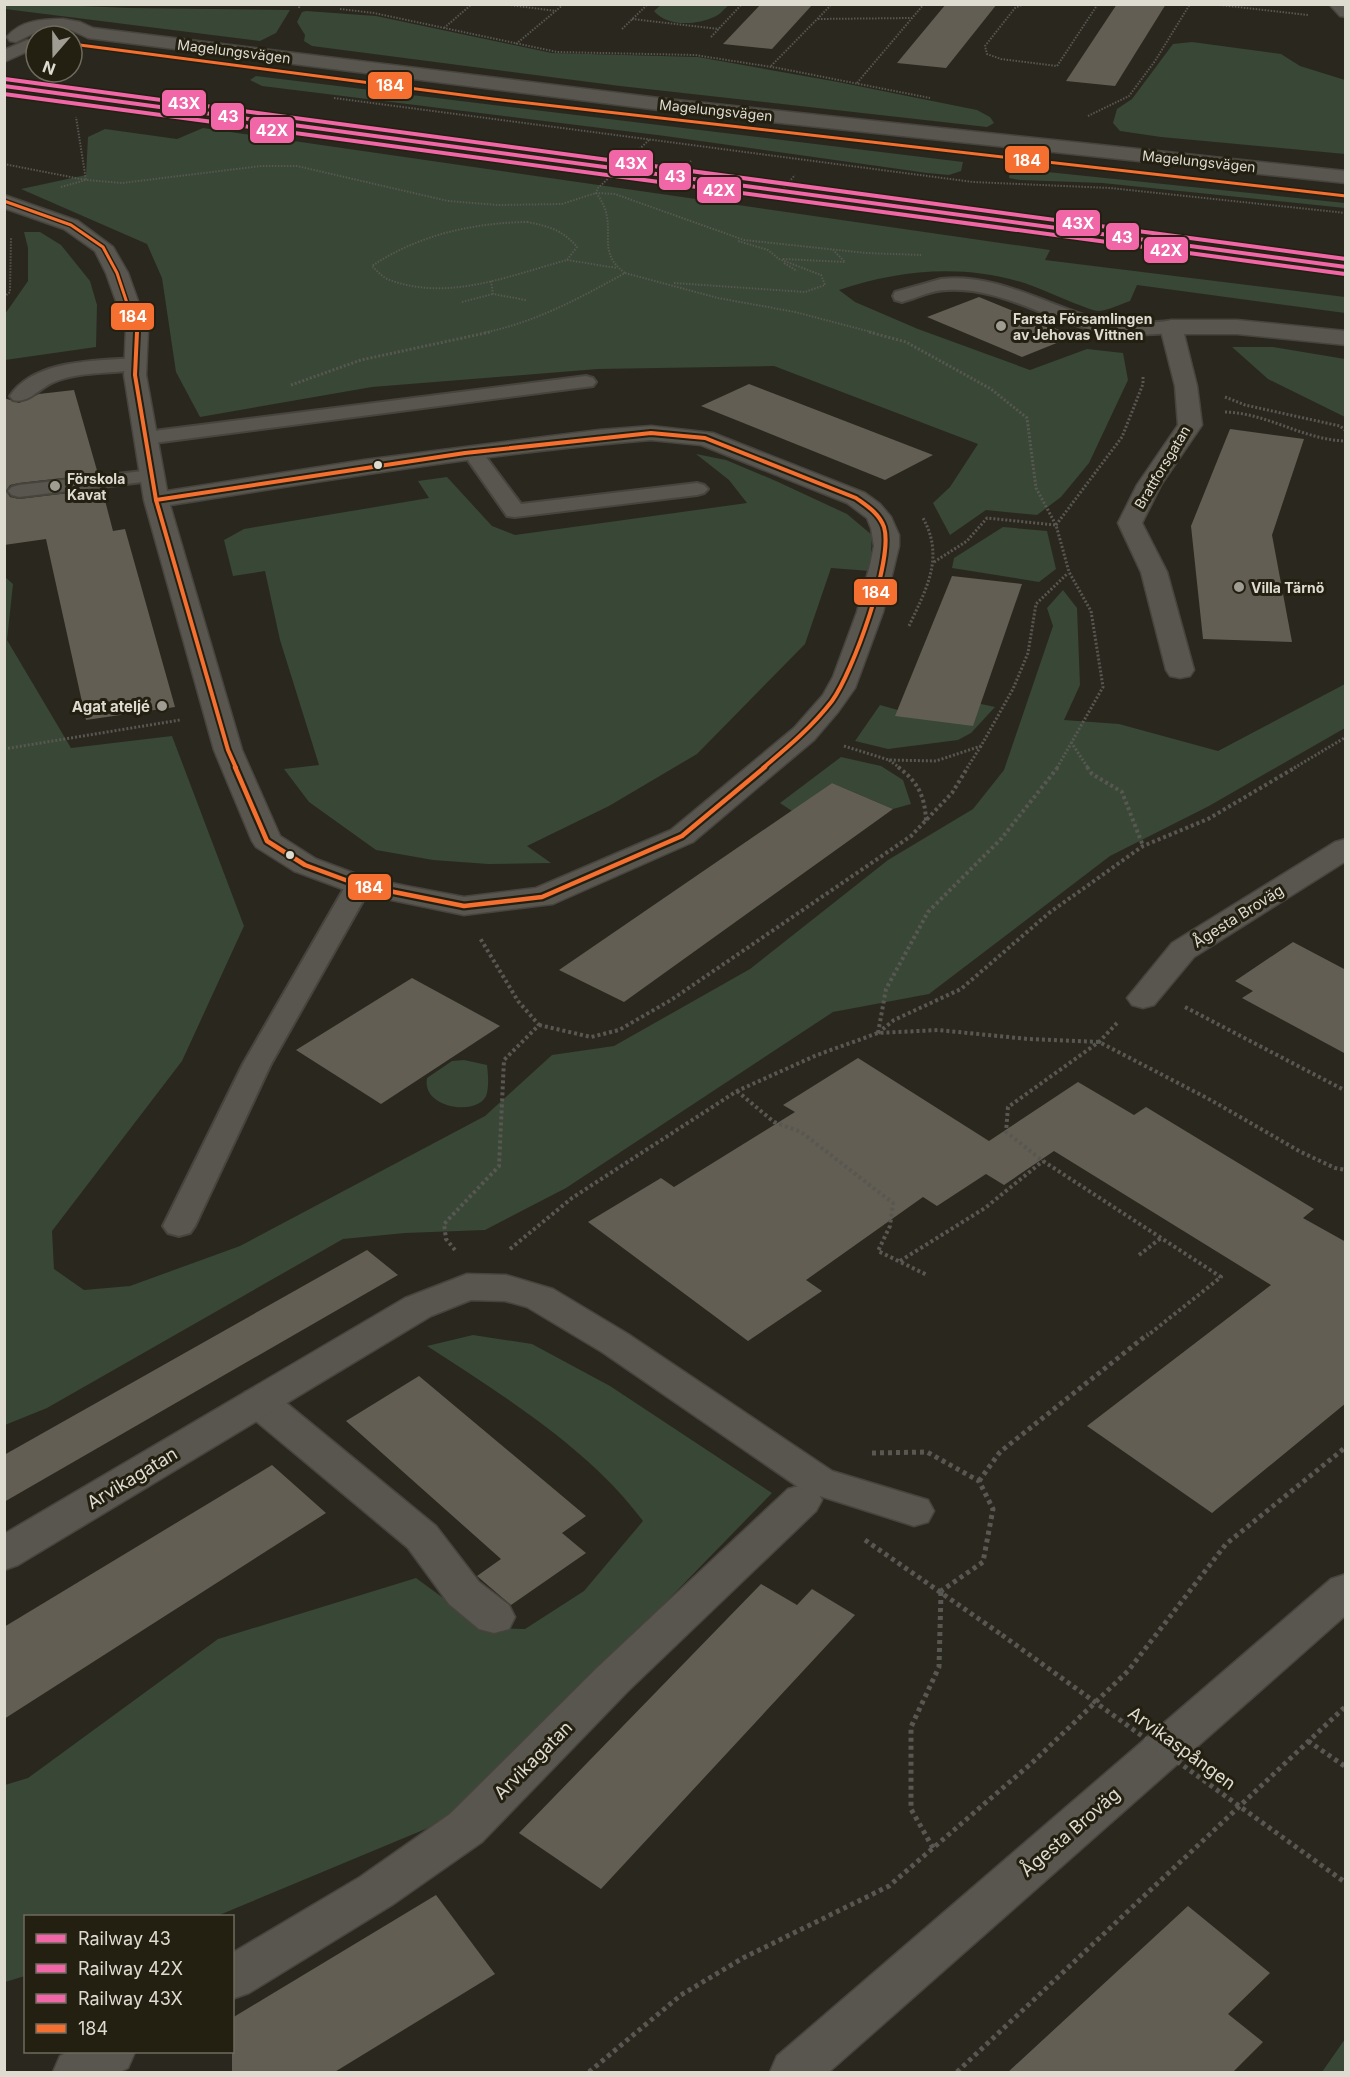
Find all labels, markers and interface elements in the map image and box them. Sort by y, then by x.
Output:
north arrow [24,24,84,84]
street label: Magelungsvägen [176,36,292,66]
text: N [40,57,58,80]
line badge: 184 [367,71,413,100]
text: 184 [376,75,404,95]
line badge: 43X [161,89,207,117]
text: 43X [168,93,200,113]
street label: Magelungsvägen [658,96,774,124]
line badge: 43 [210,102,245,131]
text: 43 [217,106,239,126]
line badge: 42X [249,116,295,144]
text: 42X [256,120,289,140]
line badge: 184 [1004,145,1050,174]
street label: Magelungsvägen [1141,147,1257,175]
line badge: 43X [608,149,654,177]
text: 184 [1013,150,1041,170]
text: 43X [615,153,647,173]
line badge: 43 [658,162,692,191]
text: 43 [664,166,686,186]
line badge: 42X [696,176,742,204]
text: 42X [703,180,736,200]
line badge: 43X [1055,209,1101,237]
text: 43X [1062,213,1094,233]
line badge: 43 [1105,222,1140,251]
text: 43 [1111,227,1133,247]
line badge: 42X [1143,236,1189,264]
text: 42X [1150,240,1183,260]
line badge: 184 [110,302,155,331]
text: 184 [119,306,147,326]
place label: Farsta Församlingen av Jehovas Vittnen [1013,310,1152,343]
marker: Farsta Församlingen av Jehovas Vittnen [994,319,1008,333]
street label: Brattforsgatan [1131,422,1193,512]
unlabelled marker [372,459,384,471]
place label: Förskola Kavat [67,470,125,503]
marker: Förskola Kavat [48,479,62,493]
line badge: 184 [853,578,898,606]
place label: Villa Tärnö [1251,579,1325,596]
marker: Villa Tärnö [1232,580,1246,594]
text: 184 [862,582,890,602]
place label: Agat ateljé [72,697,150,716]
marker: Agat ateljé [155,699,169,713]
unlabelled marker [284,849,296,861]
line badge: 184 [347,873,392,901]
text: 184 [355,877,383,897]
street label: Ågesta Broväg [1189,880,1287,952]
street label: Arvikagatan [83,1443,181,1513]
street label: Arvikaspången [1124,1702,1240,1794]
street label: Arvikagatan [490,1717,576,1803]
street label: Ågesta Broväg [1015,1782,1124,1881]
legend [24,1915,234,2053]
text: Railway 43 [78,1928,171,1949]
text: Railway 42X [78,1958,183,1979]
text: Railway 43X [78,1988,183,2009]
text: 184 [78,2018,108,2039]

